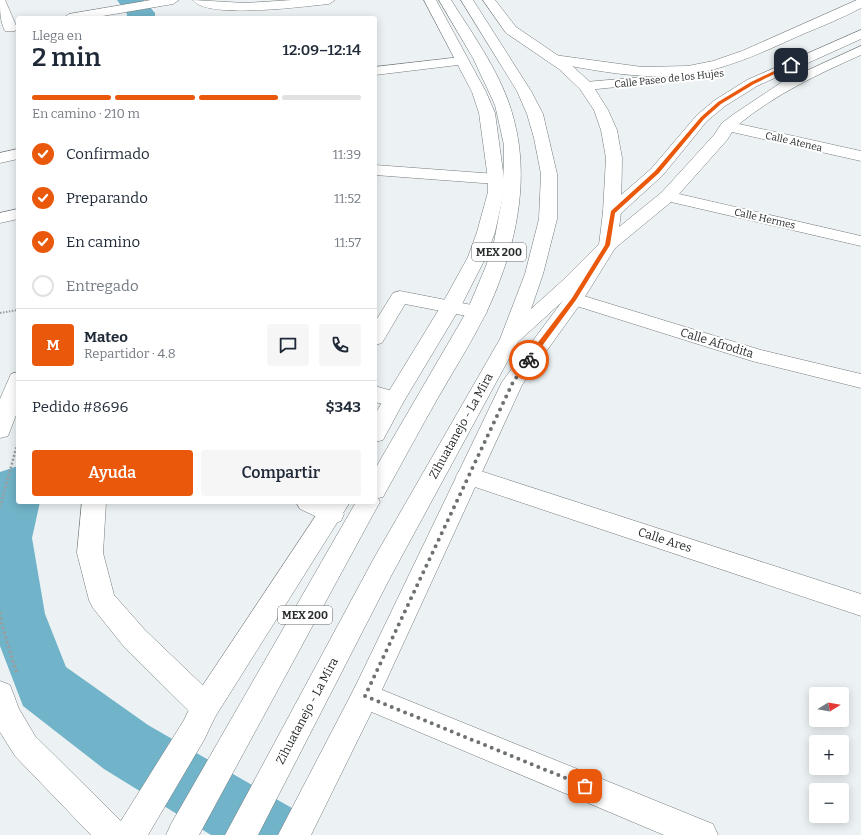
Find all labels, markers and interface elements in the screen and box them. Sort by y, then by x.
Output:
text: Llega en [32,28,82,43]
text: 12:09–12:14 [283,41,361,59]
text: 2 min [32,42,101,73]
pin [774,48,808,82]
icon: home [780,54,802,76]
street label: Calle Paseo de los Hujes [614,67,725,91]
text: En camino · 210 m [32,106,140,121]
street label: Calle Atenea [764,130,824,154]
icon: check [32,143,54,165]
text: Confirmado [66,145,150,163]
text: 11:39 [333,147,361,162]
icon: check [32,187,54,209]
text: Preparando [66,189,148,207]
text: 11:52 [334,191,361,206]
street label: Calle Hermes [733,206,797,232]
icon: check [32,231,54,253]
text: En camino [66,233,140,251]
text: 11:57 [334,235,361,250]
road number: MEX 200 [472,243,526,261]
text: Entregado [66,277,139,295]
button: chat [267,324,309,366]
button: phone [319,324,361,366]
street label: Calle Afrodita [679,325,756,361]
text: Mateo [84,328,128,346]
text: M [46,336,60,354]
courier [509,340,549,380]
text: Repartidor · 4.8 [84,346,176,361]
icon: bike [518,349,540,371]
street label: Zihuatanejo - La Mira [426,370,496,481]
text: Pedido #8696 [32,398,128,416]
text: $343 [326,398,361,416]
button: Ayuda [32,450,193,496]
button: Compartir [201,450,361,496]
street label: Calle Ares [636,525,694,555]
road number: MEX 200 [278,606,332,624]
street label: Zihuatanejo - La Mira [273,655,341,767]
north arrow [809,687,849,727]
map controls [809,687,849,823]
button: + [809,735,849,775]
pin [568,769,602,803]
icon: bag [574,775,596,797]
button: − [809,783,849,823]

